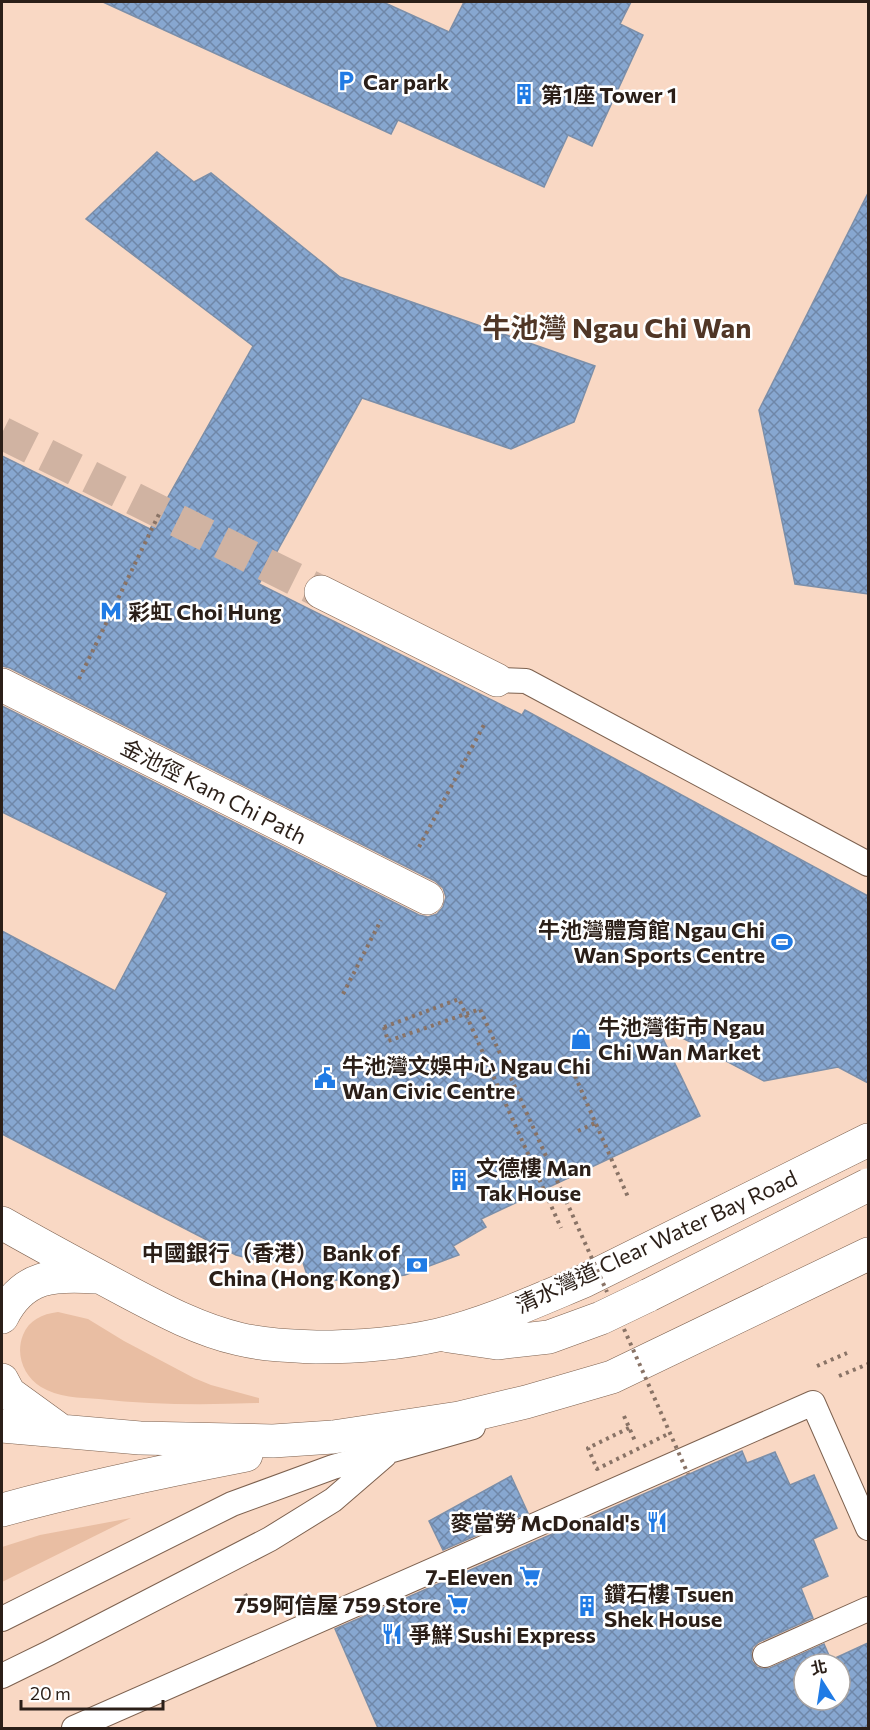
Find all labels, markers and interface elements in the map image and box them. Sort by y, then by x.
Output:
place label: Car park [363,68,450,95]
parking icon: Car park [334,69,358,93]
place label: 第1座 Tower 1 [541,81,677,108]
building icon: 第1座 Tower 1 [512,82,536,106]
district label: 牛池灣 Ngau Chi Wan [483,310,751,344]
place label: 彩虹 Choi Hung [128,598,281,625]
metro station icon: 彩虹 Choi Hung [99,599,123,623]
street label: 金池徑 Kam Chi Path [117,733,311,849]
place label: 牛池灣體育館 Ngau Chi Wan Sports Centre [538,916,765,968]
sports icon: 牛池灣體育館 Ngau Chi Wan Sports Centre [770,930,794,954]
place label: 牛池灣街市 Ngau Chi Wan Market [598,1013,765,1065]
shop icon: 牛池灣街市 Ngau Chi Wan Market [569,1027,593,1051]
place label: 牛池灣文娛中心 Ngau Chi Wan Civic Centre [342,1052,591,1104]
public building icon: 牛池灣文娛中心 Ngau Chi Wan Civic Centre [313,1066,337,1090]
place label: 文德樓 Man Tak House [476,1154,592,1206]
street label: 清水灣道 Clear Water Bay Road [511,1164,801,1318]
building icon: 文德樓 Man Tak House [447,1168,471,1192]
place label: 中國銀行（香港） Bank of China (Hong Kong) [142,1239,401,1291]
bank icon: 中國銀行（香港） Bank of China (Hong Kong) [405,1253,429,1277]
place label: 麥當勞 McDonald's [450,1509,640,1536]
restaurant icon: 麥當勞 McDonald's [645,1510,669,1534]
place label: 7-Eleven [425,1563,513,1590]
supermarket icon: 7-Eleven [518,1564,542,1588]
place label: 鑽石樓 Tsuen Shek House [604,1580,734,1632]
place label: 759阿信屋 759 Store [234,1591,441,1618]
supermarket icon: 759阿信屋 759 Store [446,1592,470,1616]
building icon: 鑽石樓 Tsuen Shek House [575,1594,599,1618]
place label: 爭鮮 Sushi Express [409,1621,596,1648]
restaurant icon: 爭鮮 Sushi Express [380,1622,404,1646]
north arrow [792,1652,852,1712]
text: 北 [809,1656,829,1678]
scale bar [21,1673,164,1711]
text: 20 m [30,1682,71,1704]

